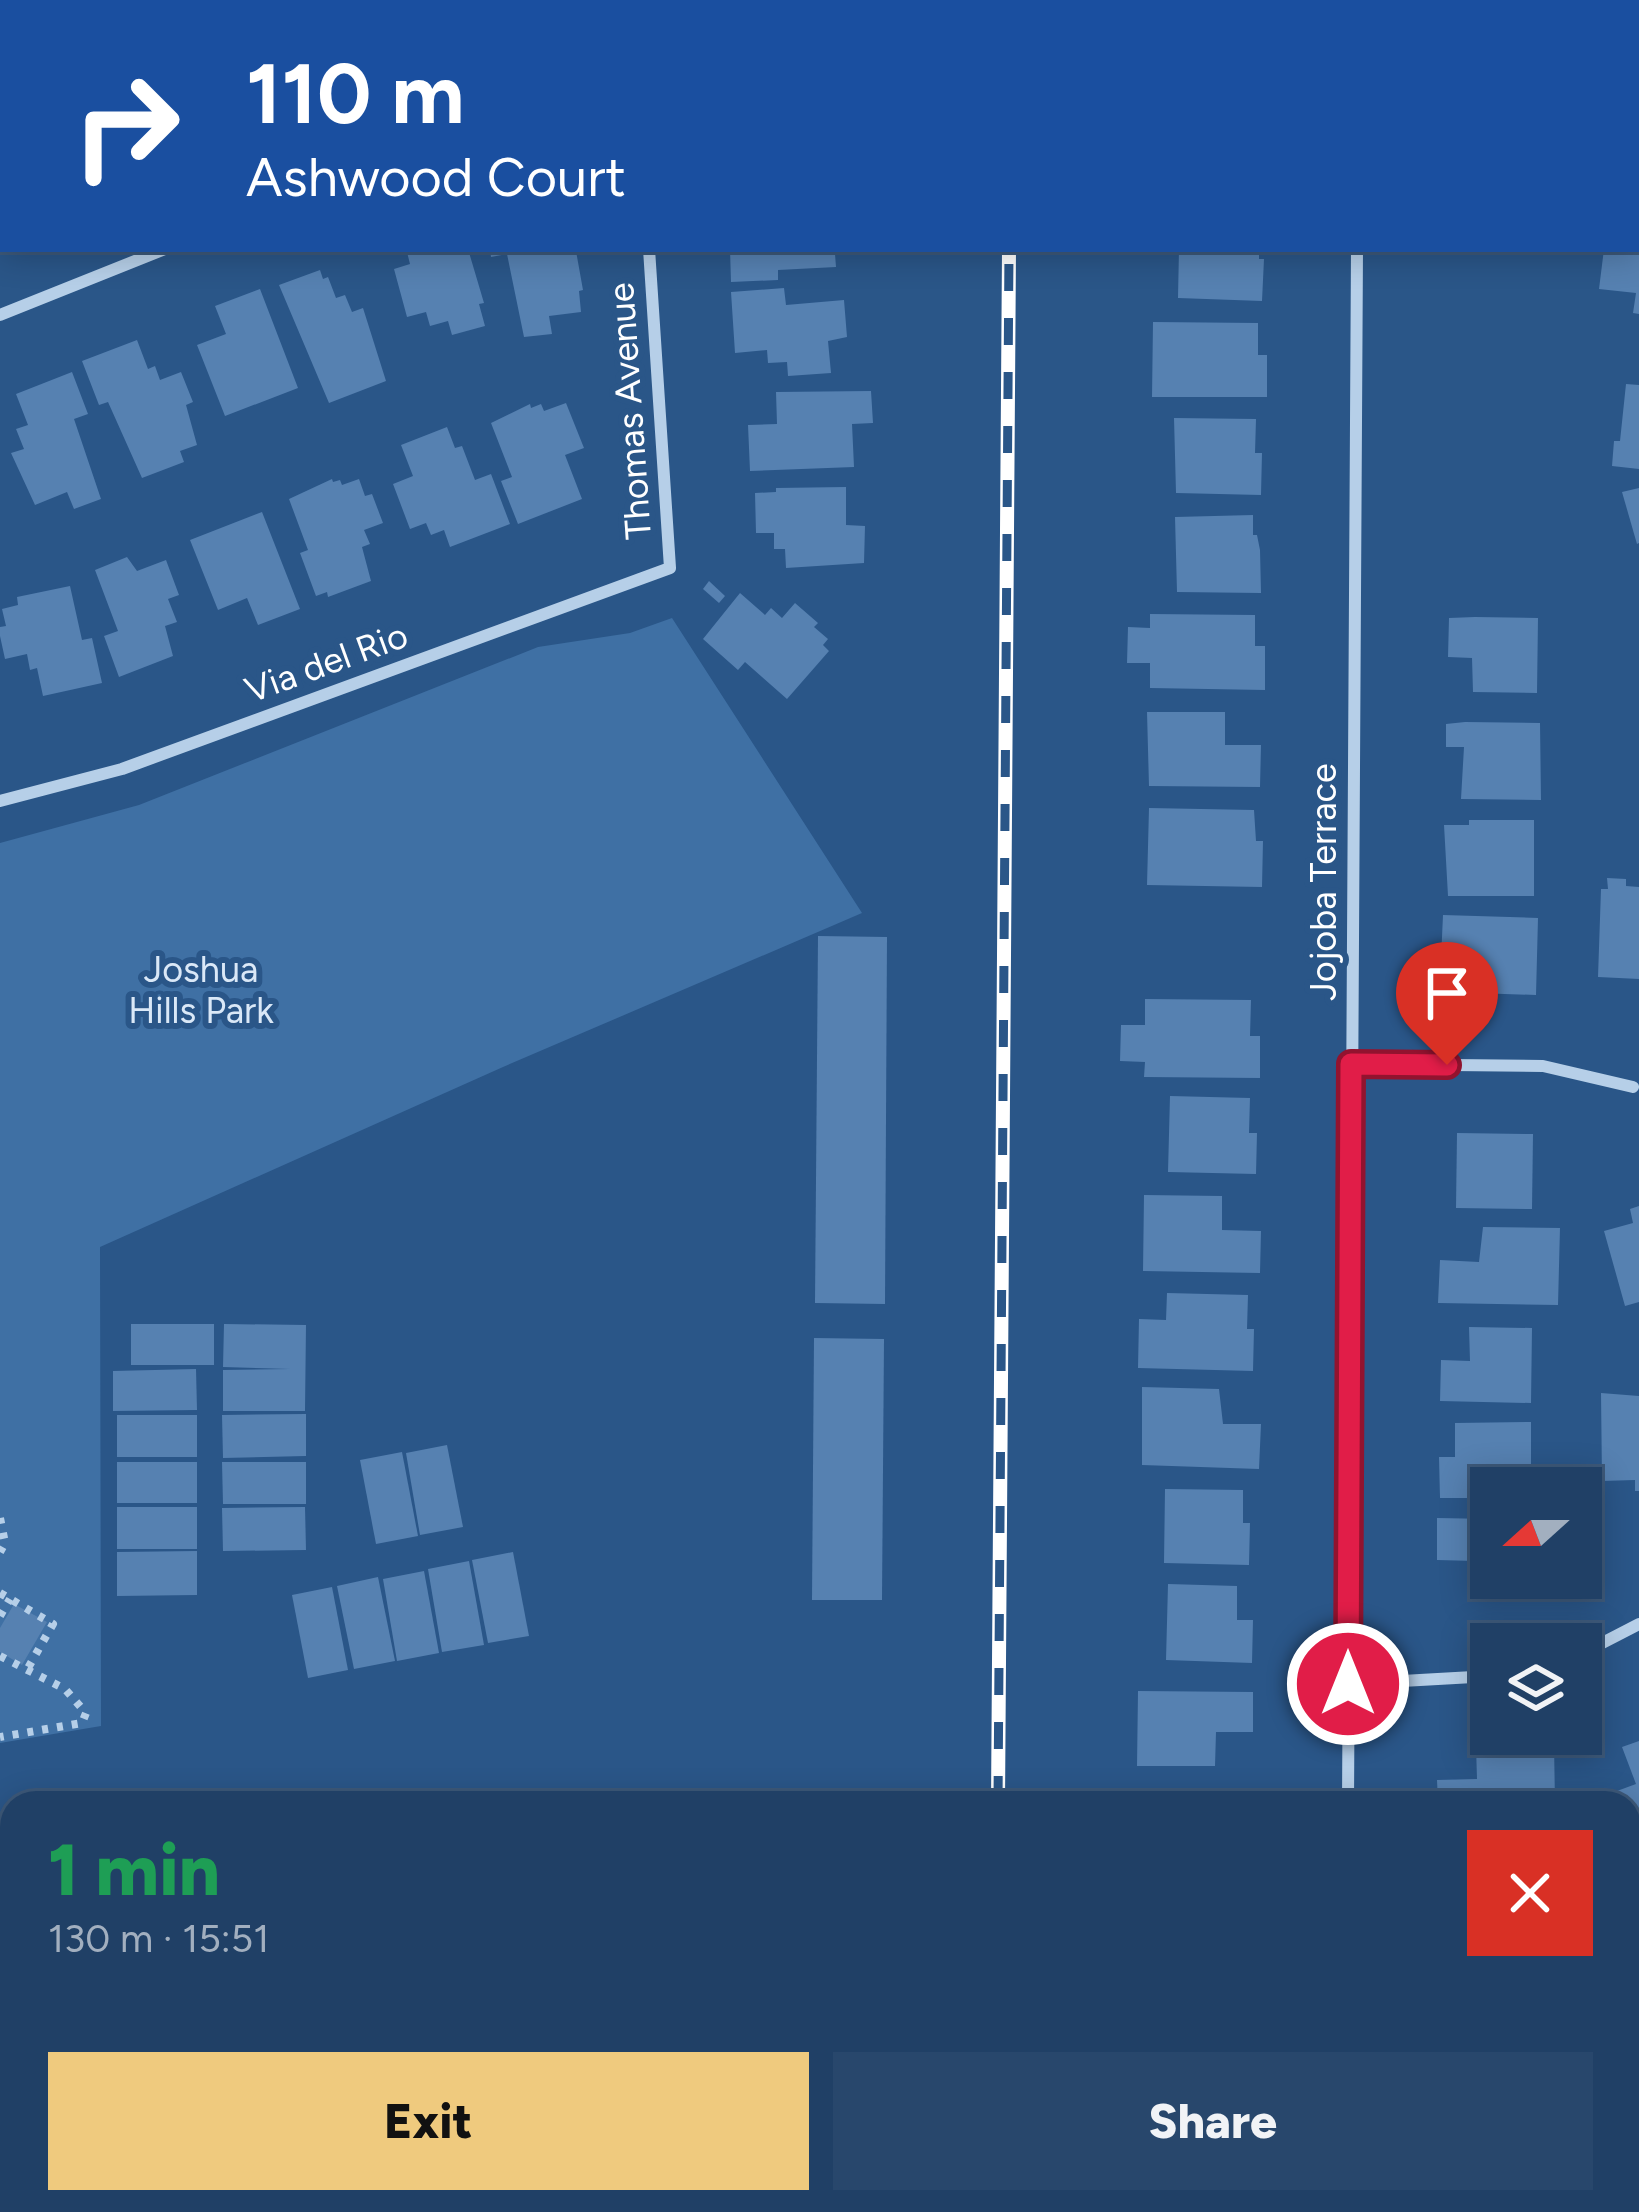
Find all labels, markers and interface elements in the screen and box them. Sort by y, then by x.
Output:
text: 110 m [246,43,465,144]
icon: right [48,48,204,204]
text: Ashwood Court [246,145,626,210]
street label: Thomas Avenue [599,281,660,541]
street label: Via del Rio [239,613,413,712]
street label: Jojoba Terrace [1302,763,1345,1001]
pin [1396,942,1498,1065]
park label: Joshua Hills Park [128,948,274,1032]
icon: arrive [1414,960,1480,1026]
north arrow [1470,1467,1602,1599]
map controls [1470,1467,1602,1755]
position arrow [1285,1621,1411,1747]
button: layers [1470,1623,1602,1755]
text: 1 min [48,1827,220,1913]
button: close [1467,1830,1593,1956]
text: 130 m · 15:51 [48,1915,269,1962]
button: Exit [48,2052,809,2190]
button: Share [833,2052,1593,2190]

